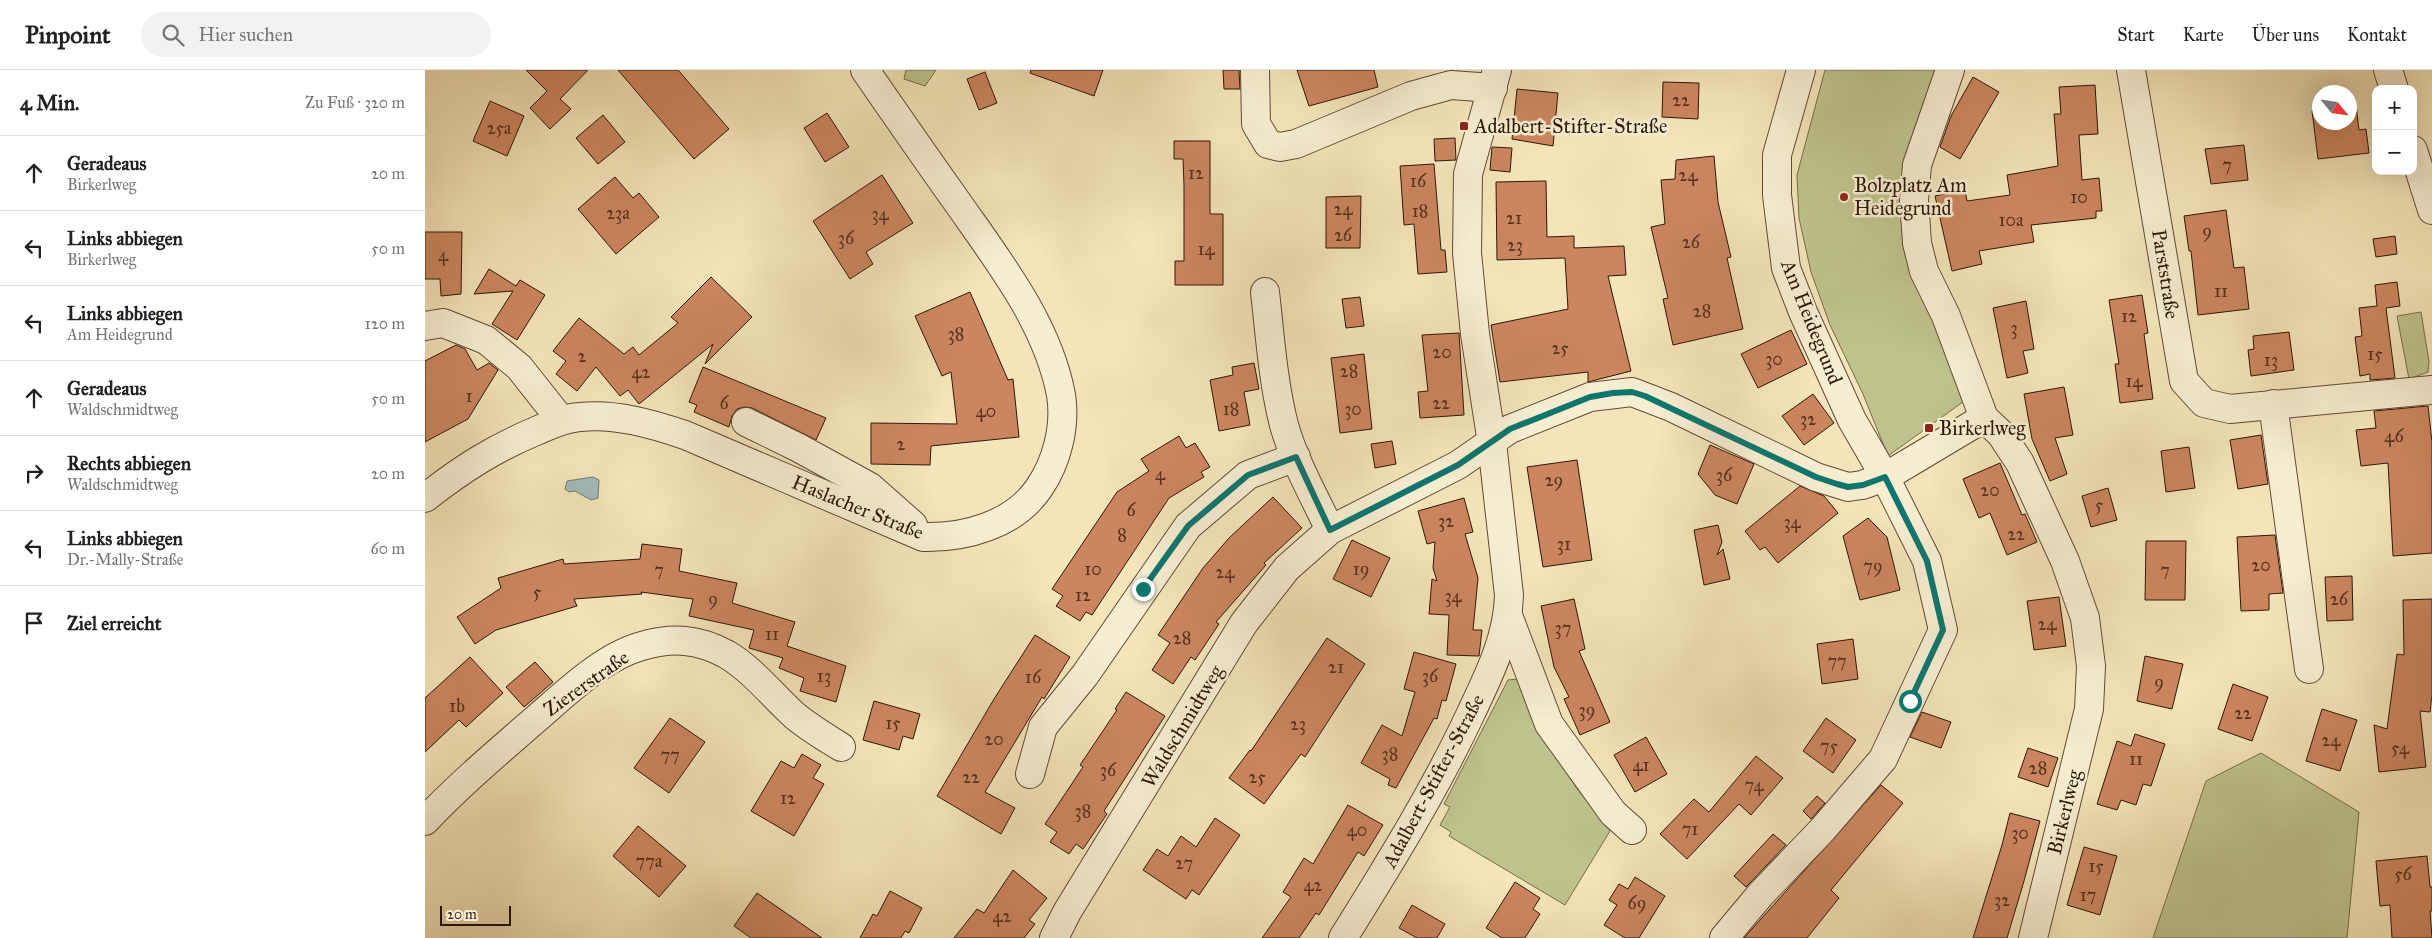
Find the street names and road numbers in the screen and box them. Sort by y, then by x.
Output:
street label: Parststraße [2147,227,2185,321]
street label: Am Heidegrund [1775,255,1848,388]
street label: Haslacher Straße [789,470,927,544]
street label: Ziererstraße [539,645,633,721]
street label: Waldschmidtweg [1136,660,1229,792]
street label: Adalbert-Stifter-Straße [1377,690,1489,873]
street label: Birkerlweg [2042,766,2087,857]

